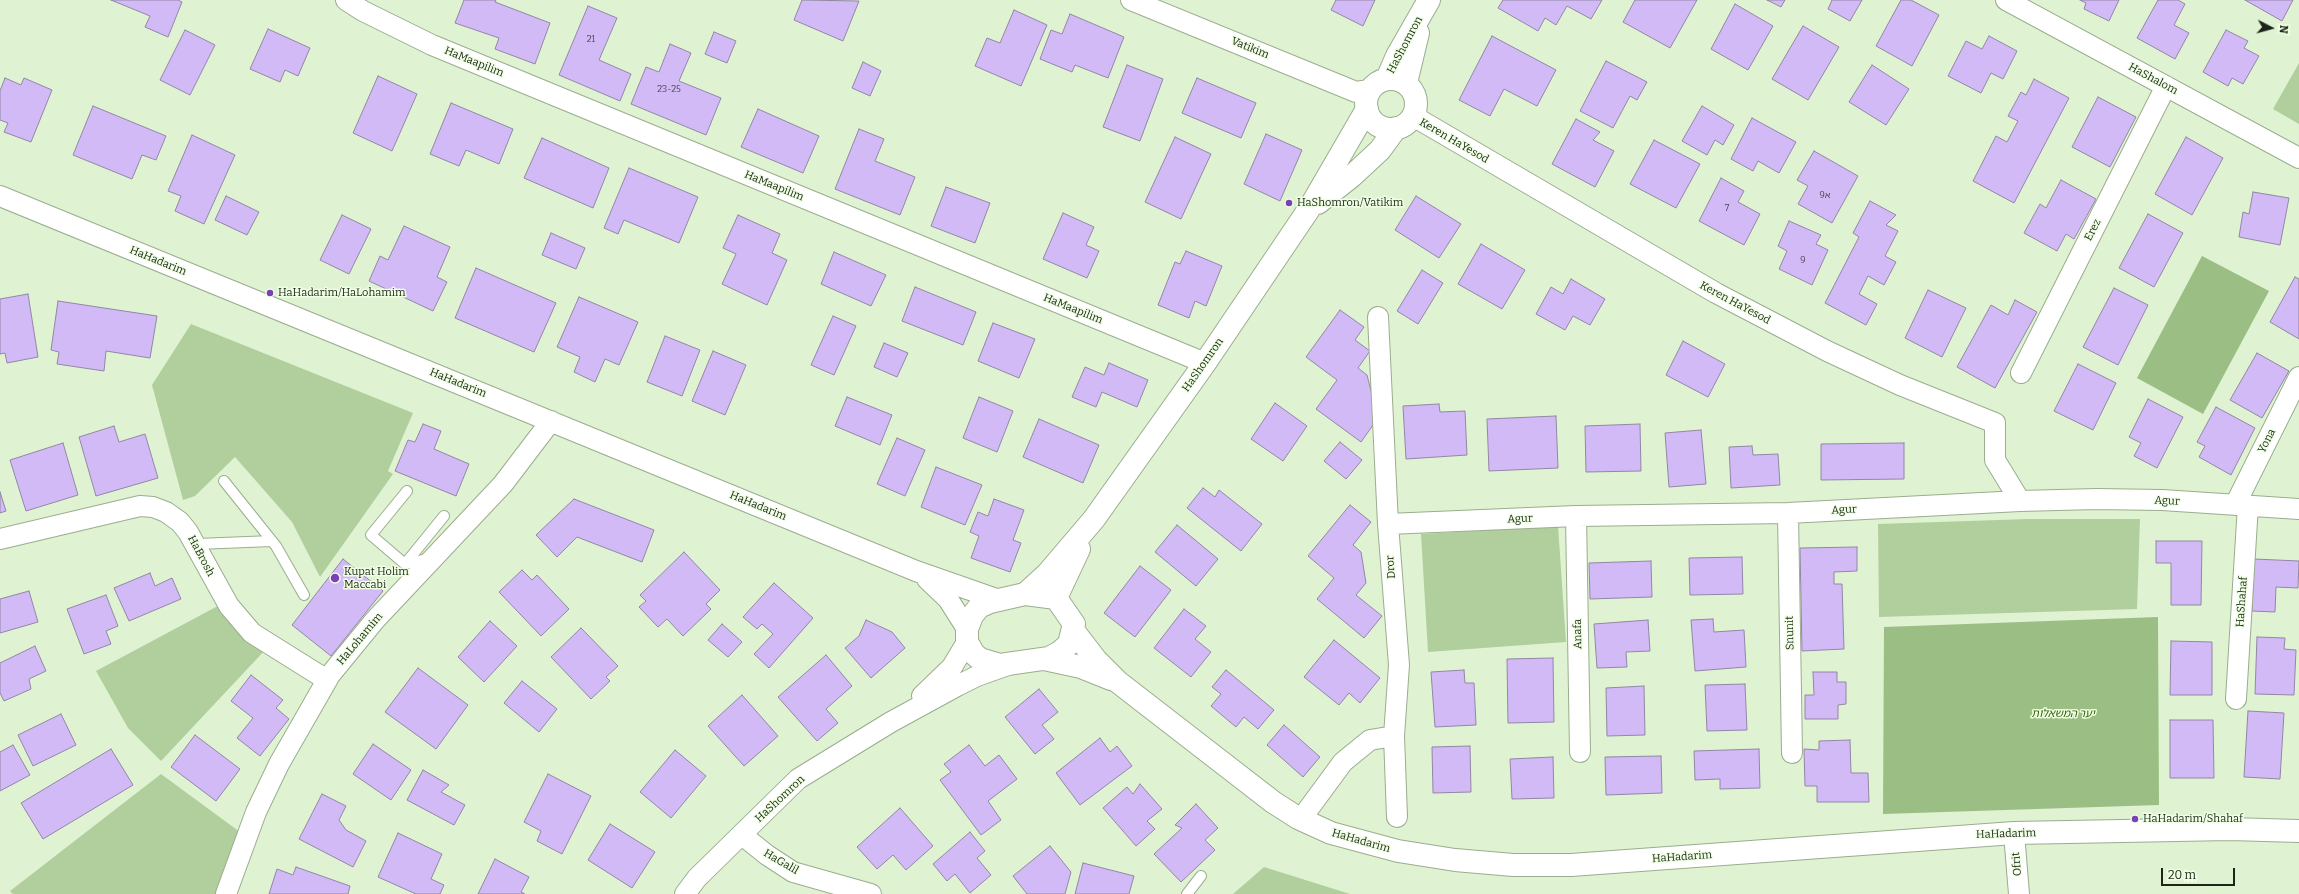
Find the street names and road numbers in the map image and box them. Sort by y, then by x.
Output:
street label: HaShomron [1384,14,1426,76]
street label: Vatikim [1229,34,1271,62]
street label: HaMaapilim [442,44,506,80]
street label: HaShalom [2126,60,2180,98]
street label: Keren HaYesod [1417,116,1491,166]
street label: HaMaapilim [742,168,806,204]
street label: Erez [2082,217,2104,243]
street label: HaHadarim [128,244,188,278]
street label: Keren HaYesod [1697,279,1773,327]
street label: HaMaapilim [1041,291,1105,327]
street label: HaShomron [1180,336,1226,394]
street label: HaHadarim [428,366,488,400]
street label: Yona [2255,427,2279,455]
street label: HaHadarim [728,489,788,523]
street label: Agur [2154,494,2180,508]
street label: Agur [1831,503,1857,517]
street label: Agur [1507,512,1533,526]
street label: HaBrosh [185,533,217,579]
street label: Dror [1384,555,1398,579]
street label: HaShahaf [2234,576,2250,628]
street label: HaLohamim [334,610,386,668]
street label: Snunit [1783,616,1797,650]
street label: Anafa [1571,619,1585,649]
street label: HaShomron [753,773,807,825]
street label: HaHadarim [1330,826,1392,856]
street label: HaHadarim [1976,826,2036,842]
street label: HaGalil [761,847,801,877]
street label: HaHadarim [1652,848,1712,866]
street label: Ofrit [2009,851,2025,877]

